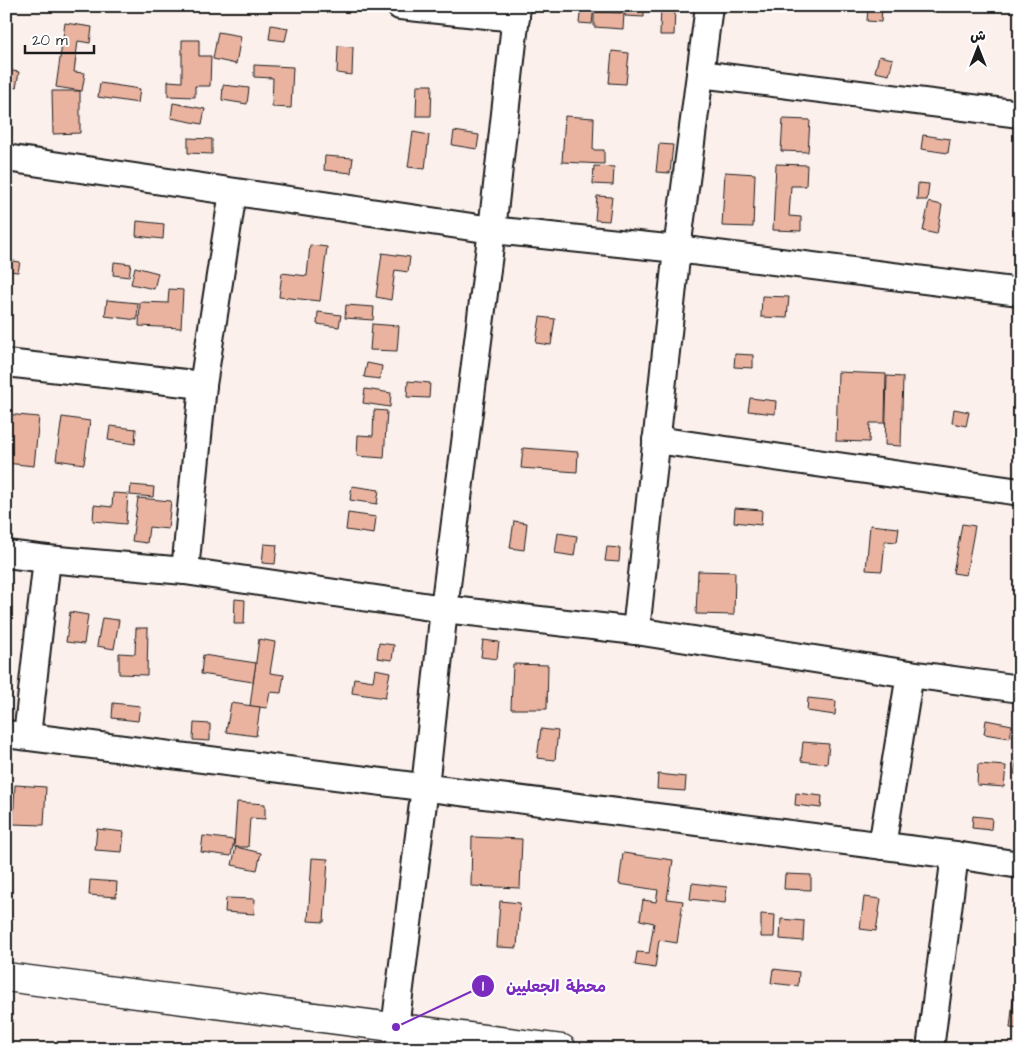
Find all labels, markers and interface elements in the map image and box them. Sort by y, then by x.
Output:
scale bar [25,22,94,54]
north arrow [954,22,1004,72]
text: ش [970,26,986,46]
text: 20 m [32,30,68,51]
callout: محطة الجعليين [471,971,616,1002]
text: 1 [482,976,484,997]
text: محطة الجعليين [506,976,606,998]

